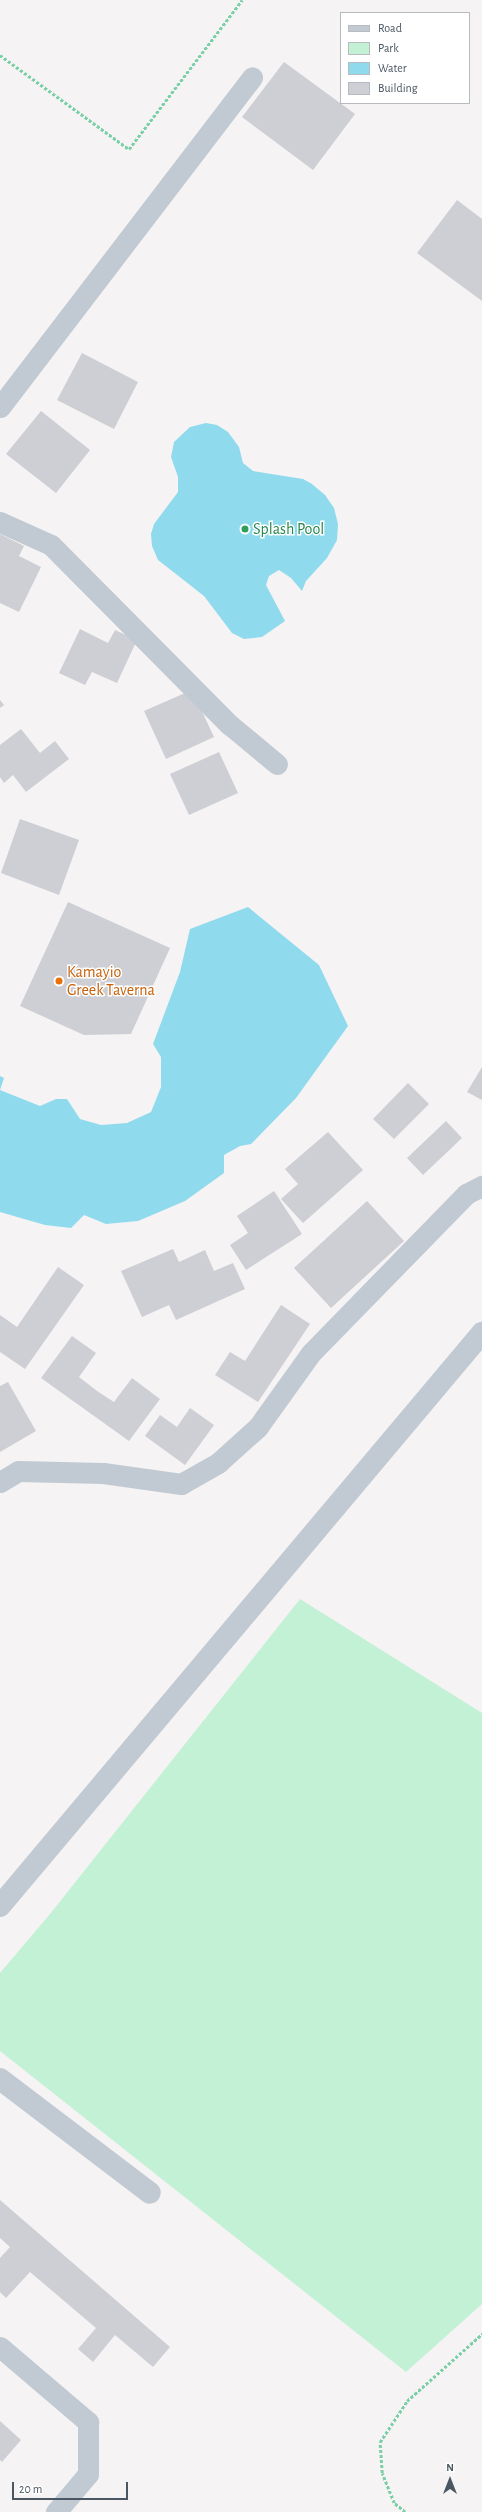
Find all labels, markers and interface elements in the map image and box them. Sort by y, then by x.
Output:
legend [340,12,470,104]
text: Road [378,22,402,34]
text: Park [378,42,399,54]
text: Water [378,62,407,74]
text: Building [378,82,418,94]
place label: Splash Pool [253,519,324,539]
marker: Splash Pool [240,524,250,534]
place label: Kamayio Greek Taverna [67,962,155,1000]
marker: Kamayio Greek Taverna [54,976,64,986]
north arrow [430,2460,470,2500]
text: N [446,2462,454,2473]
scale bar [14,2474,130,2500]
text: 20 m [19,2483,42,2495]

